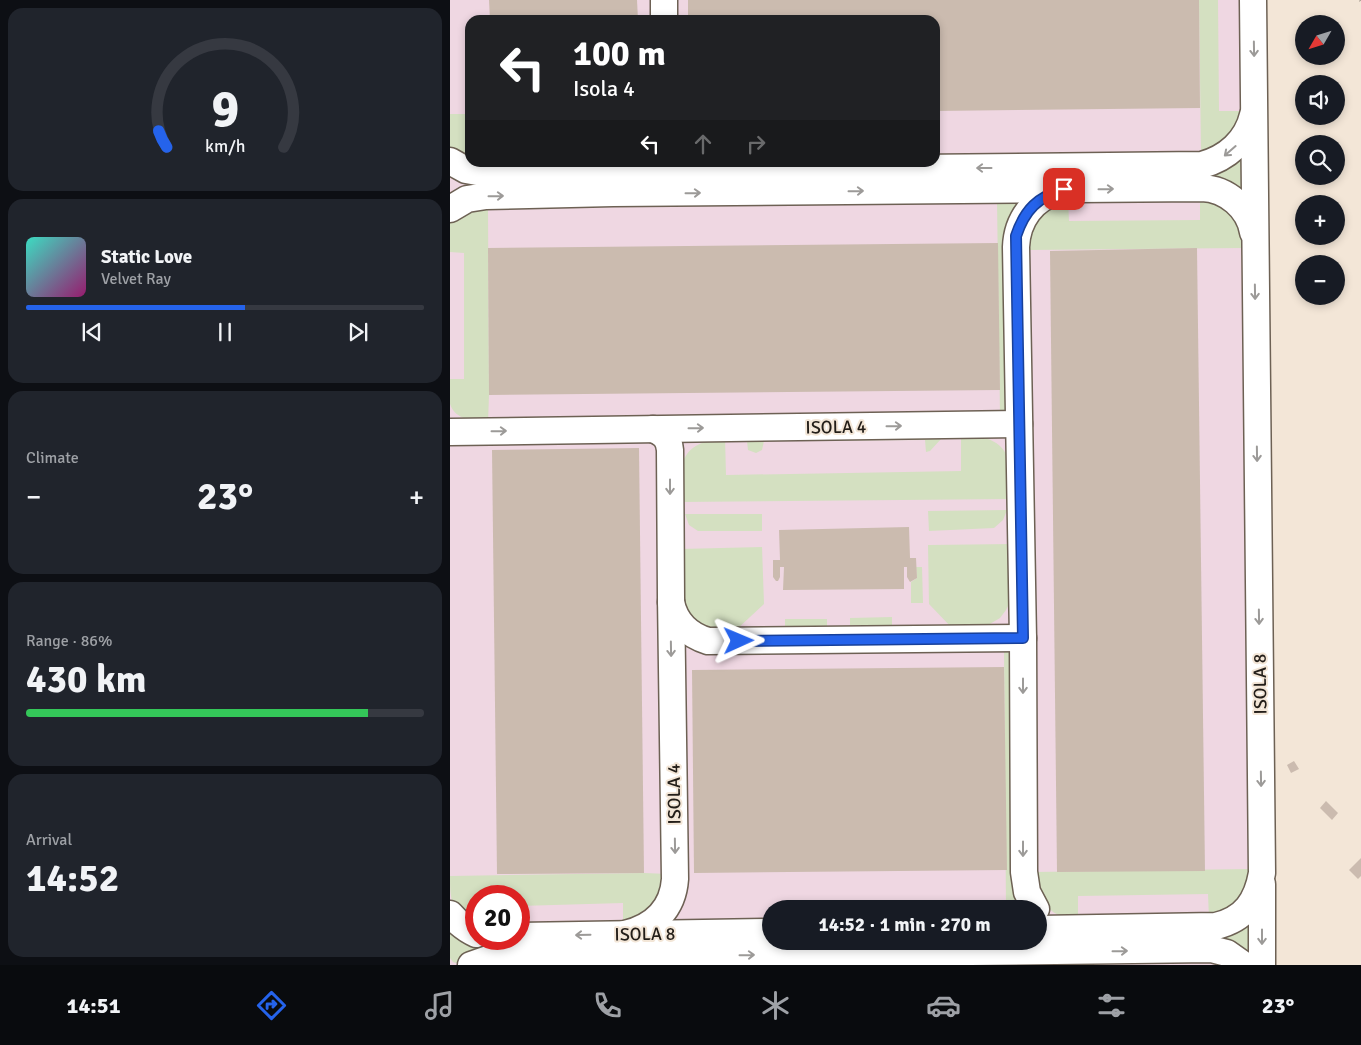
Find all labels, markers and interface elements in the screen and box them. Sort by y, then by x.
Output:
north arrow [1295,15,1345,65]
map controls [1295,15,1345,305]
text: 100 m [573,32,666,75]
icon: left [490,35,555,100]
one-way arrow [1249,40,1259,56]
text: Isola 4 [573,75,635,102]
button: sound [1295,75,1345,125]
text: 9 [211,77,239,141]
icon: left [636,130,664,158]
icon: ahead [689,130,717,158]
icon: right [742,130,770,158]
text: km/h [205,135,245,157]
button: search [1295,135,1345,185]
one-way arrow [1224,145,1237,156]
one-way arrow [977,163,993,172]
pin [1043,168,1085,210]
icon: arrive [1050,175,1078,203]
one-way arrow [1097,184,1113,194]
one-way arrow [847,186,863,196]
one-way arrow [684,188,701,198]
one-way arrow [487,191,503,201]
button: + [1295,195,1345,245]
text: Static Love [101,245,192,269]
button: − [1295,255,1345,305]
text: Velvet Ray [101,269,171,289]
one-way arrow [1250,284,1260,300]
icon: previous [78,318,106,346]
icon: pause [211,318,239,346]
icon: next [344,318,372,346]
street label: ISOLA 4 [805,415,867,439]
one-way arrow [885,421,901,431]
one-way arrow [688,424,704,433]
one-way arrow [490,427,506,436]
one-way arrow [1252,446,1262,462]
text: Climate [26,448,79,468]
text: 23° [197,473,253,520]
one-way arrow [665,478,675,494]
text: − [26,480,41,514]
text: + [409,480,424,514]
one-way arrow [1254,608,1264,625]
position arrow [712,614,764,666]
text: Range · 86% [26,631,112,651]
one-way arrow [667,641,676,657]
street label: ISOLA 8 [1248,653,1272,715]
text: 430 km [26,656,147,703]
one-way arrow [1018,678,1028,694]
street label: ISOLA 4 [662,763,686,825]
one-way arrow [1256,771,1265,787]
text: Arrival [26,830,72,850]
one-way arrow [670,838,680,854]
one-way arrow [1018,840,1028,857]
text: 14:52 [26,855,119,902]
speed limit sign: 20 [465,885,530,950]
text: 14:52 · 1 min · 270 m [818,913,991,937]
street label: ISOLA 8 [614,922,676,946]
one-way arrow [1257,928,1267,944]
one-way arrow [575,930,591,940]
one-way arrow [1112,946,1128,955]
one-way arrow [739,951,755,960]
icon: directions [254,988,289,1023]
icon: music [422,988,457,1023]
icon: phone [590,988,625,1023]
icon: climate [758,988,793,1023]
icon: car [926,988,961,1023]
icon: filters [1094,988,1129,1023]
text: 14:51 [67,992,121,1019]
text: 23° [1262,992,1294,1019]

